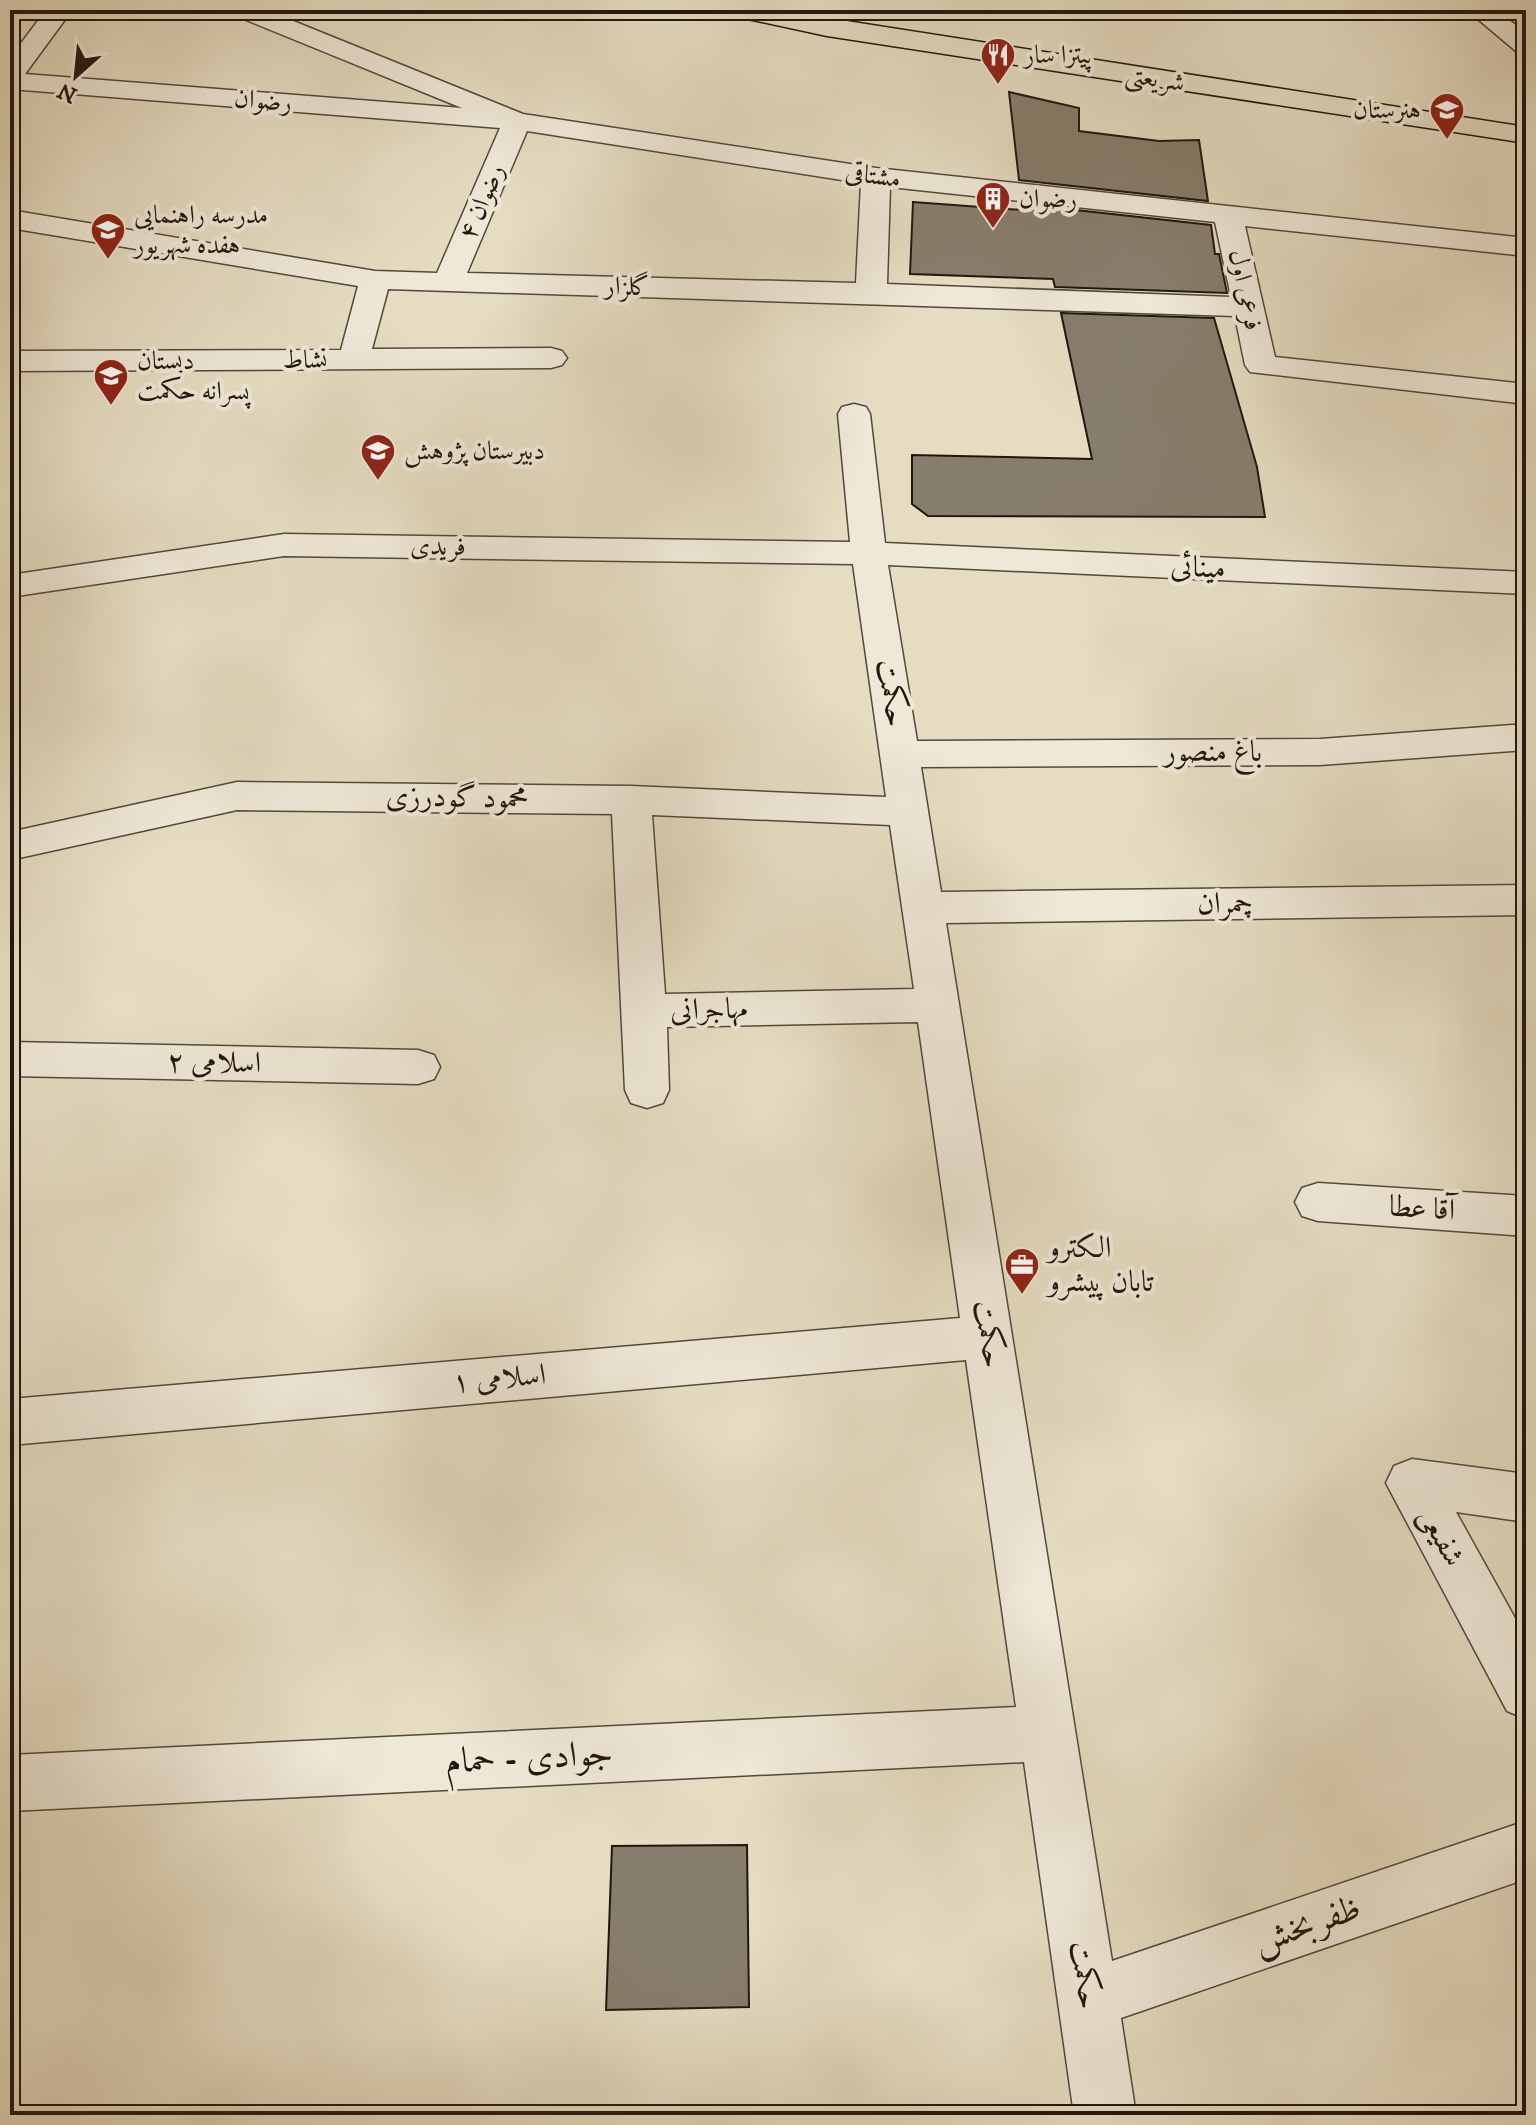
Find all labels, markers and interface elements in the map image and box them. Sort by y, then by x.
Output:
north arrow [36,36,116,116]
restaurant icon: پیتزا سار [979,36,1017,86]
place label: پیتزا سار [1021,39,1093,73]
street label: شریعتی [1123,58,1187,101]
text: N [53,76,82,109]
street label: رضوان [233,82,293,120]
school or university icon: هنرستان [1428,91,1466,141]
place label: هنرستان [1353,94,1421,127]
street label: مشتاقی [843,156,903,196]
street label: رضوان ۴ [451,159,513,245]
building icon: رضوان [974,180,1012,230]
place label: رضوان [1019,183,1077,216]
place label: مدرسه راهنمایی هفده شهریور [131,199,268,262]
school or university icon: مدرسه راهنمایی هفده شهریور [89,211,127,261]
street label: فرعی اول [1220,247,1270,333]
street label: گلزار [601,270,650,304]
street label: نشاط [282,344,328,377]
place label: دبستان پسرانه حکمت [137,345,251,409]
school or university icon: دبستان پسرانه حکمت [92,357,130,407]
school or university icon: دبیرستان پژوهش [359,432,397,482]
place label: دبیرستان پژوهش [404,435,545,468]
street label: فریدی [410,530,466,564]
street label: مینائی [1169,548,1227,588]
street label: حکمت [867,656,915,730]
street label: باغ منصور [1161,734,1262,776]
street label: محمود گودرزی [385,778,529,818]
street label: چمران [1197,885,1253,923]
street label: مهاجرانی [670,991,748,1029]
street label: اسلامی ۲ [167,1044,261,1082]
street label: آقا عطا [1388,1187,1460,1230]
place label: الکترو تابان پیشرو [1045,1230,1154,1301]
office icon: الکترو تابان پیشرو [1003,1246,1041,1296]
street label: حکمت [964,1297,1012,1371]
street label: اسلامی ۱ [450,1356,548,1402]
street label: شفیعی [1410,1501,1472,1573]
street label: جوادی - حمام [444,1731,615,1792]
street label: ظفربخش [1247,1886,1367,1964]
street label: حکمت [1061,1939,1107,2011]

